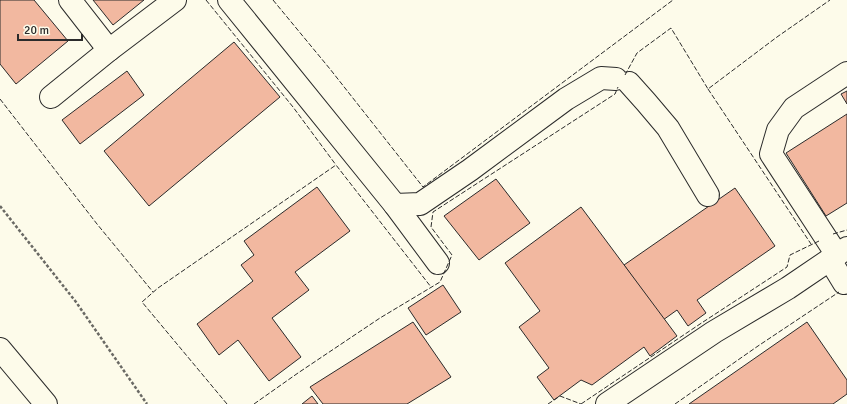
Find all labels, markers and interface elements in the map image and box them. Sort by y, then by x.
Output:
scale bar [18,16,82,42]
text: 20 m [24,23,49,38]

